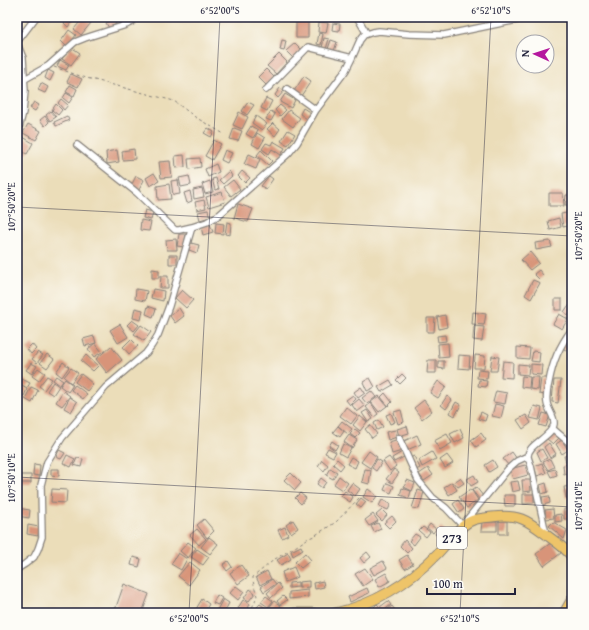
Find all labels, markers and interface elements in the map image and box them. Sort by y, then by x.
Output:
text: 6°52'00"S [200,3,240,18]
text: 6°52'10"S [471,3,511,18]
north arrow [515,34,555,74]
text: N [517,49,533,58]
text: 107°50'20"E [4,182,19,232]
text: 107°50'20"E [571,211,586,261]
text: 107°50'10"E [4,453,19,503]
text: 107°50'10"E [571,481,586,531]
road number: 273 [437,527,467,549]
scale bar [427,570,515,596]
text: 100 m [433,575,463,592]
text: 6°52'00"S [169,611,209,626]
text: 6°52'10"S [440,611,480,626]

